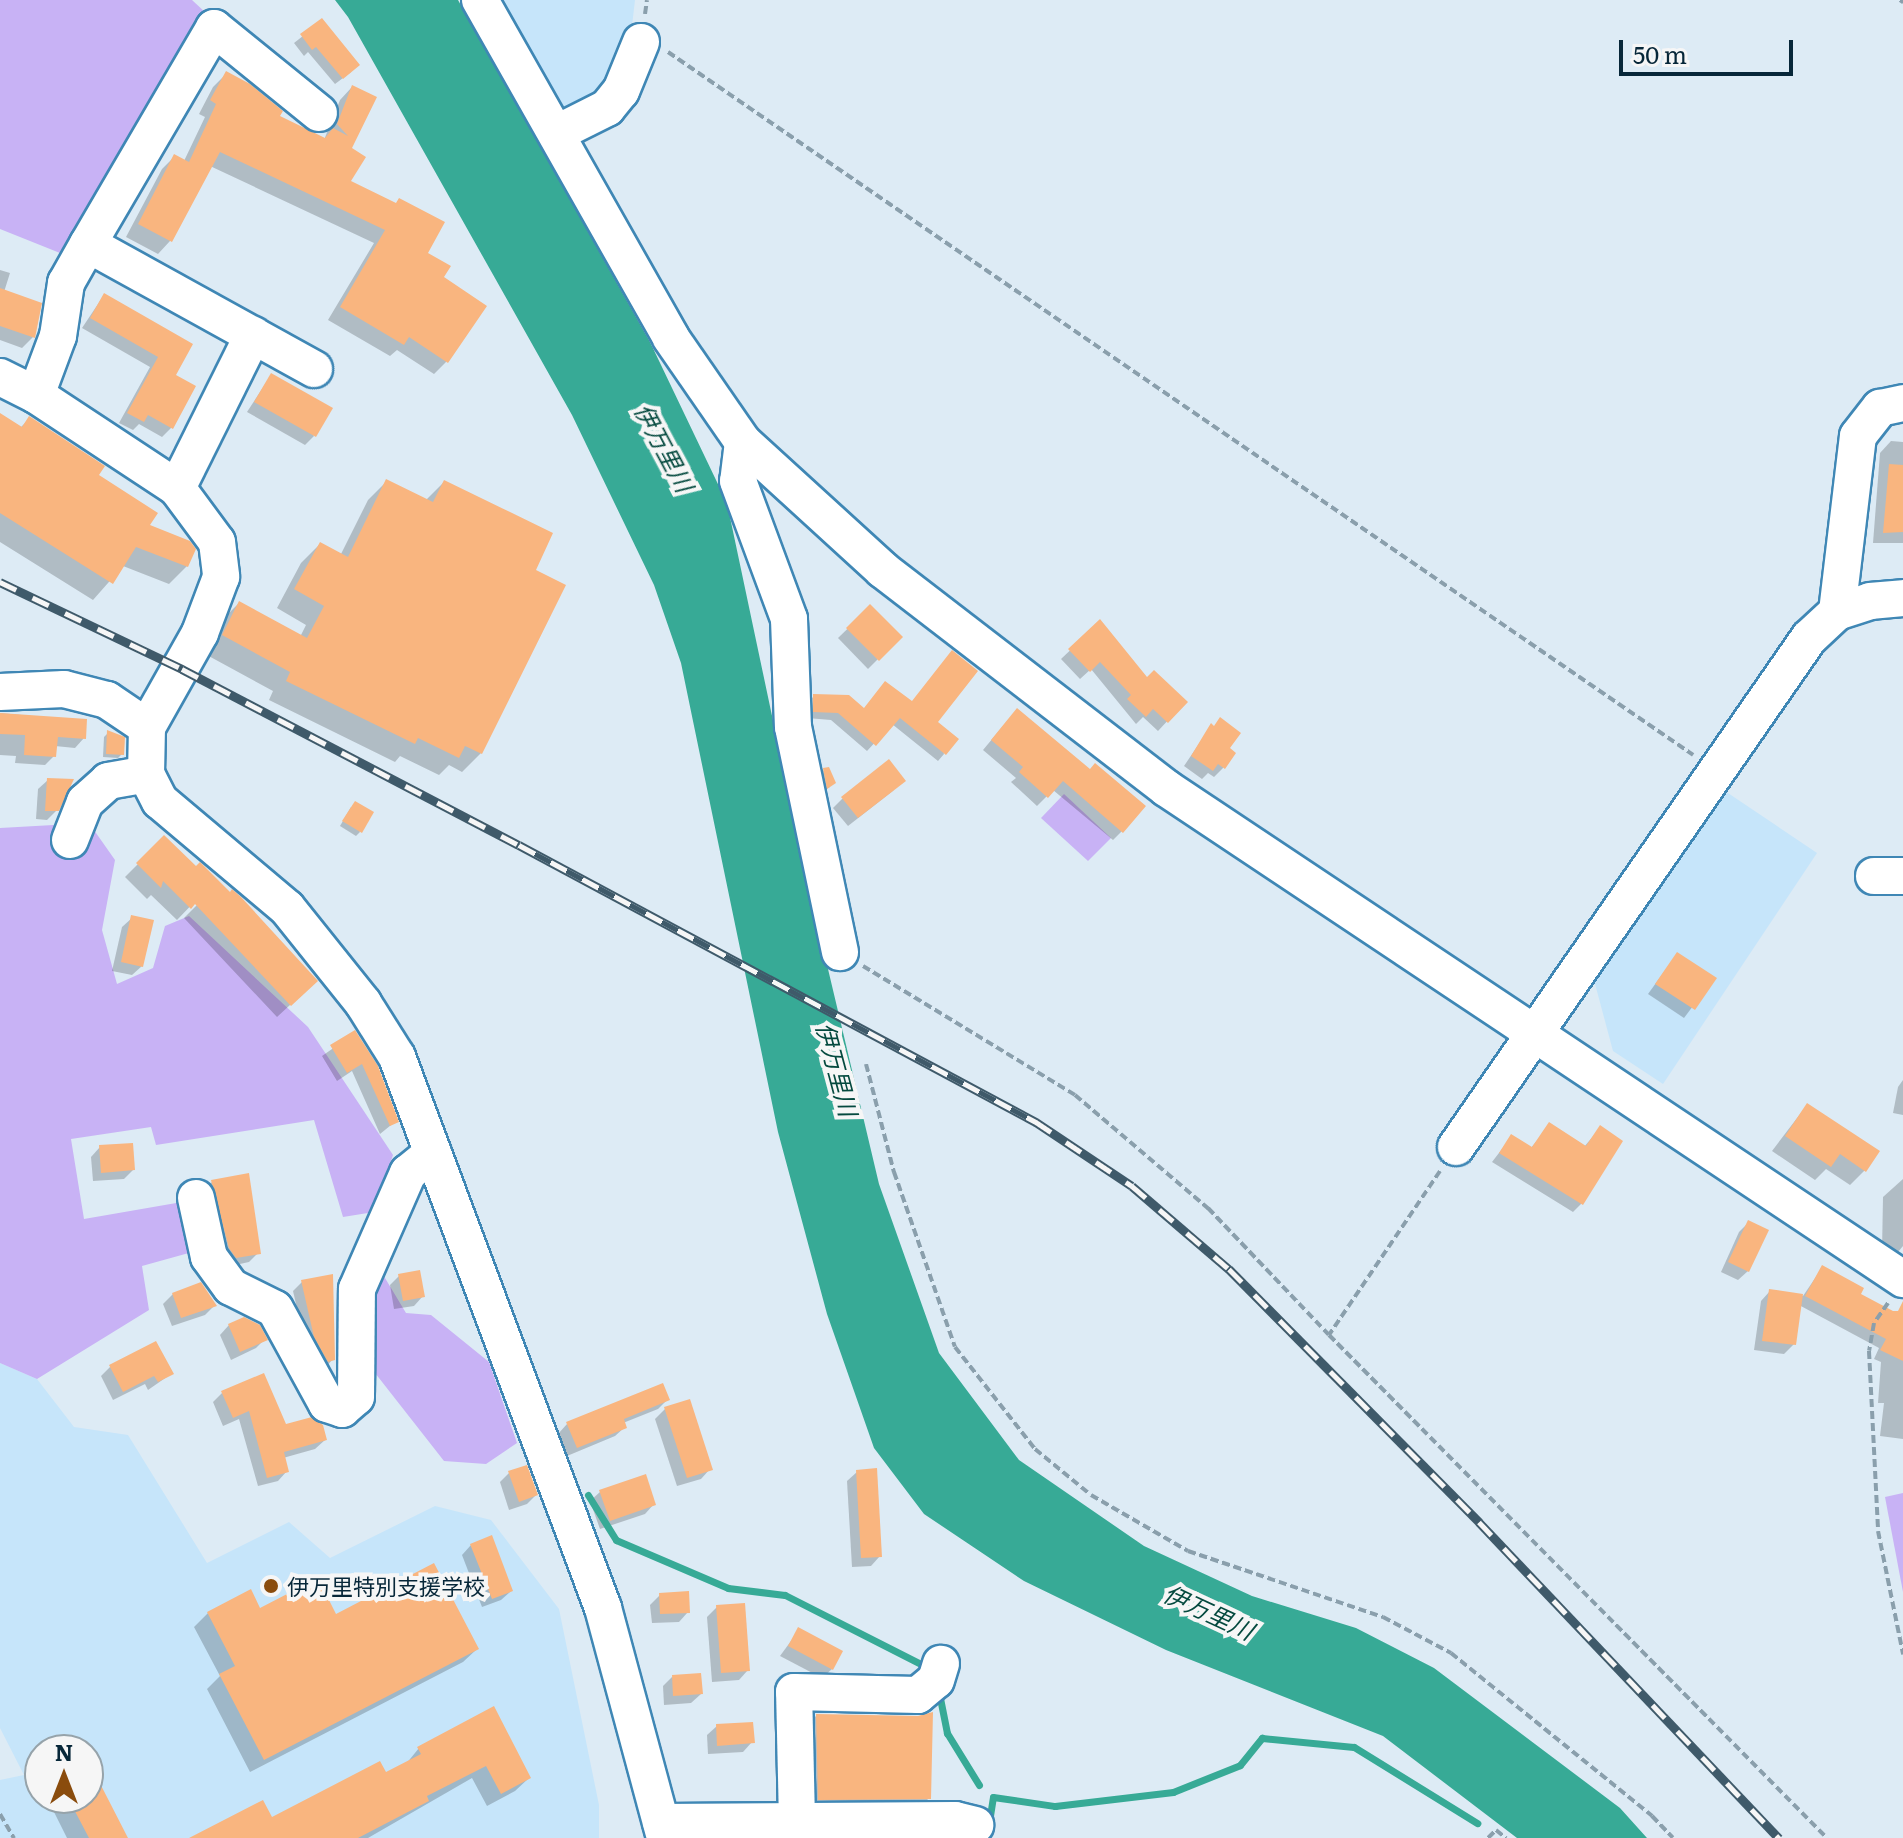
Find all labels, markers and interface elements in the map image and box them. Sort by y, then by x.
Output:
scale bar [1623,24,1797,74]
text: 50 m [1633,36,1687,71]
water label: 伊万里川 [630,398,700,496]
water label: 伊万里川 [812,1019,864,1119]
place label: 伊万里特別支援学校 [287,1573,485,1599]
marker: 伊万里特別支援学校 [262,1577,280,1595]
water label: 伊万里川 [1159,1578,1259,1644]
north arrow [24,1734,104,1814]
text: N [55,1735,73,1768]

